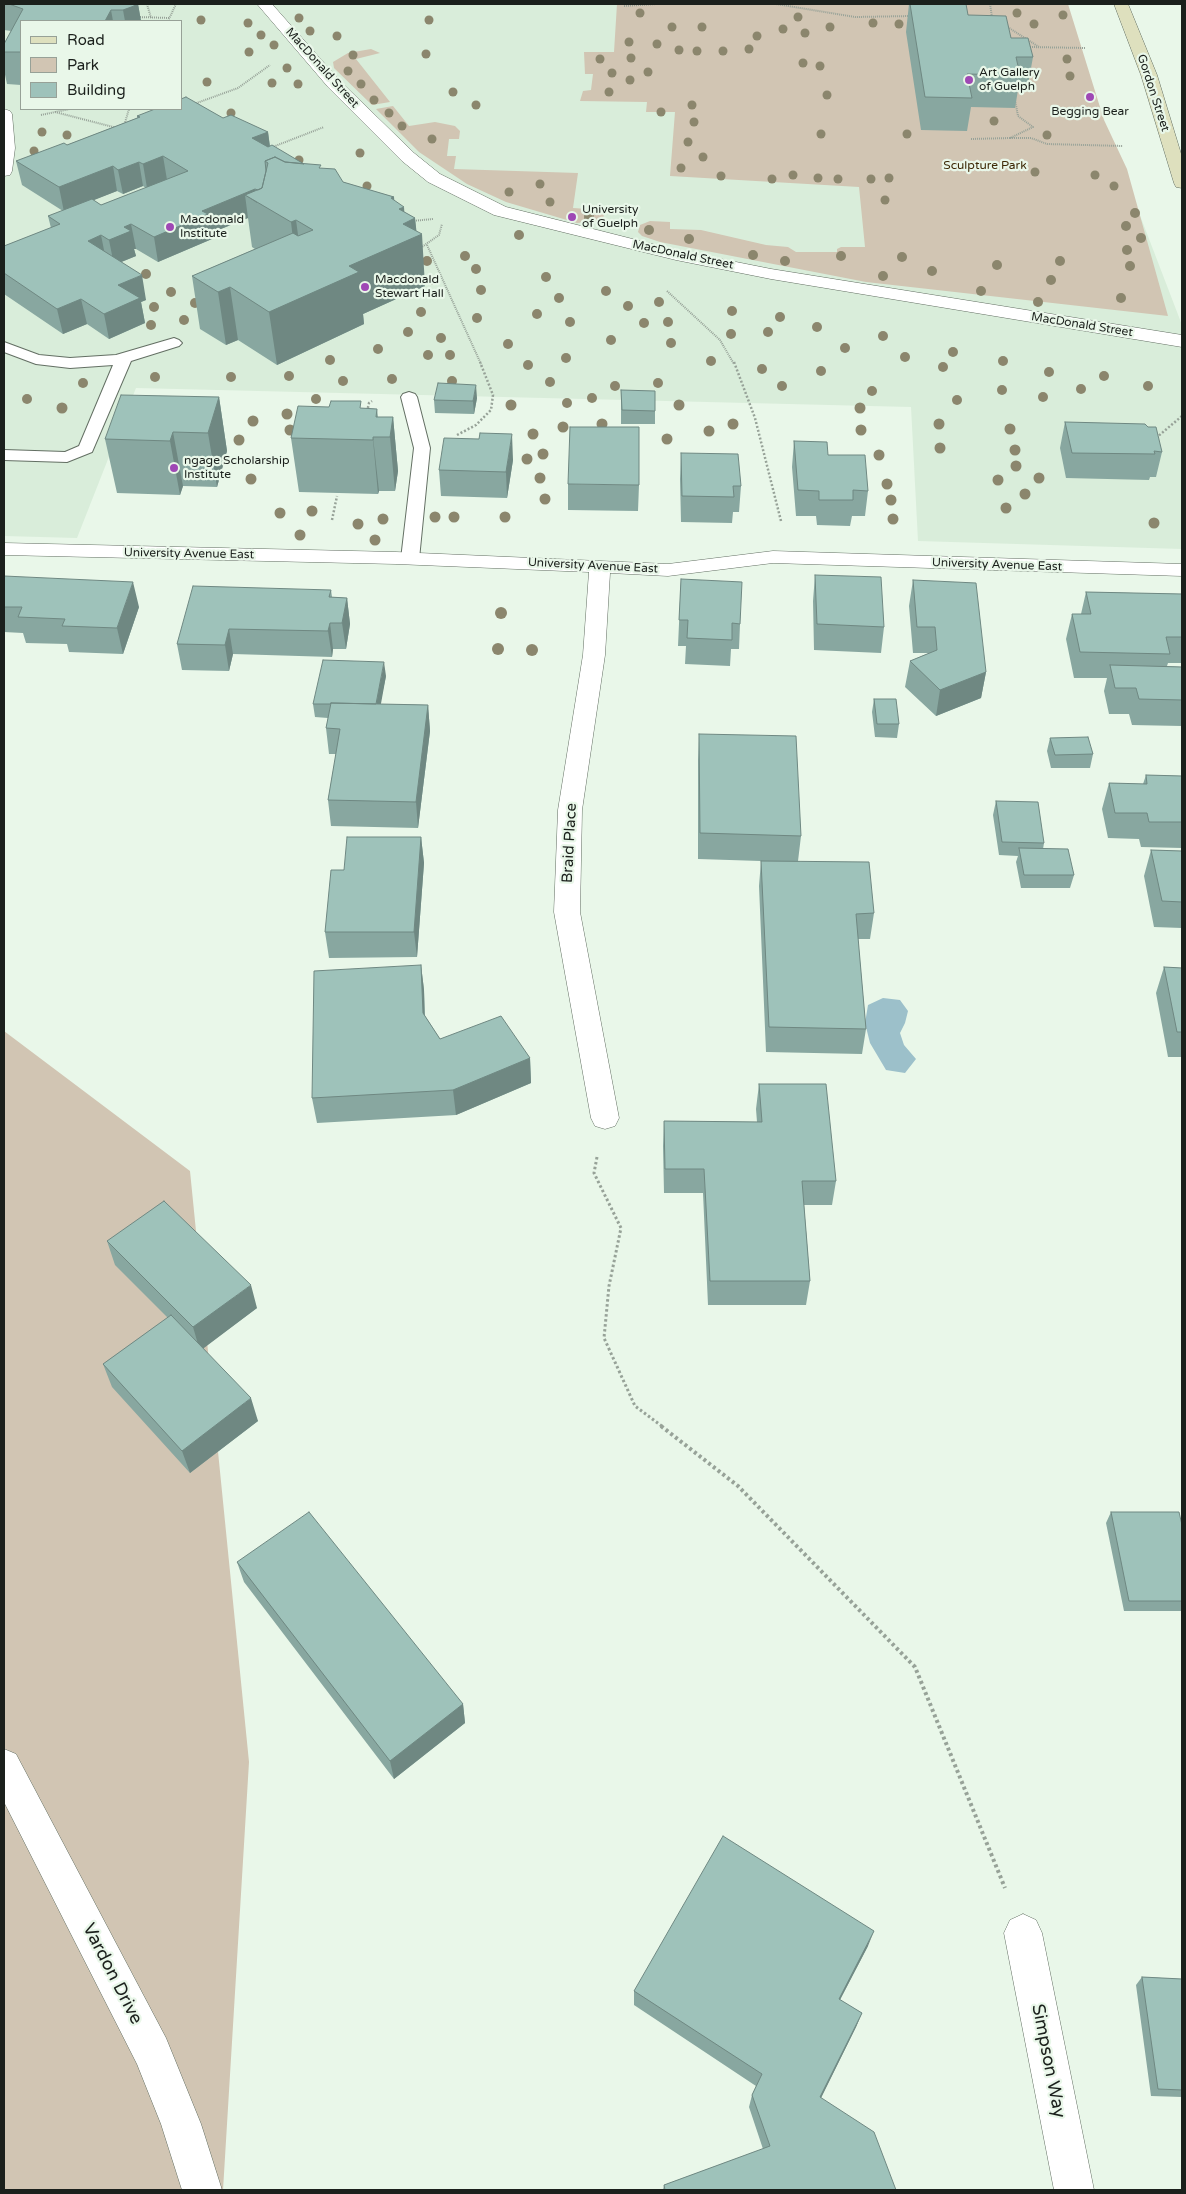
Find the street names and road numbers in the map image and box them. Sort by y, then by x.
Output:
street label: MacDonald Street [282,25,362,111]
street label: Gordon Street [1134,53,1172,133]
street label: MacDonald Street [631,237,735,273]
street label: MacDonald Street [1030,310,1134,340]
street label: University Avenue East [124,546,254,562]
street label: University Avenue East [528,555,658,577]
street label: University Avenue East [932,556,1062,574]
street label: Braid Place [559,803,581,883]
street label: Vardon Drive [77,1920,147,2028]
street label: Simpson Way [1026,2002,1070,2120]

